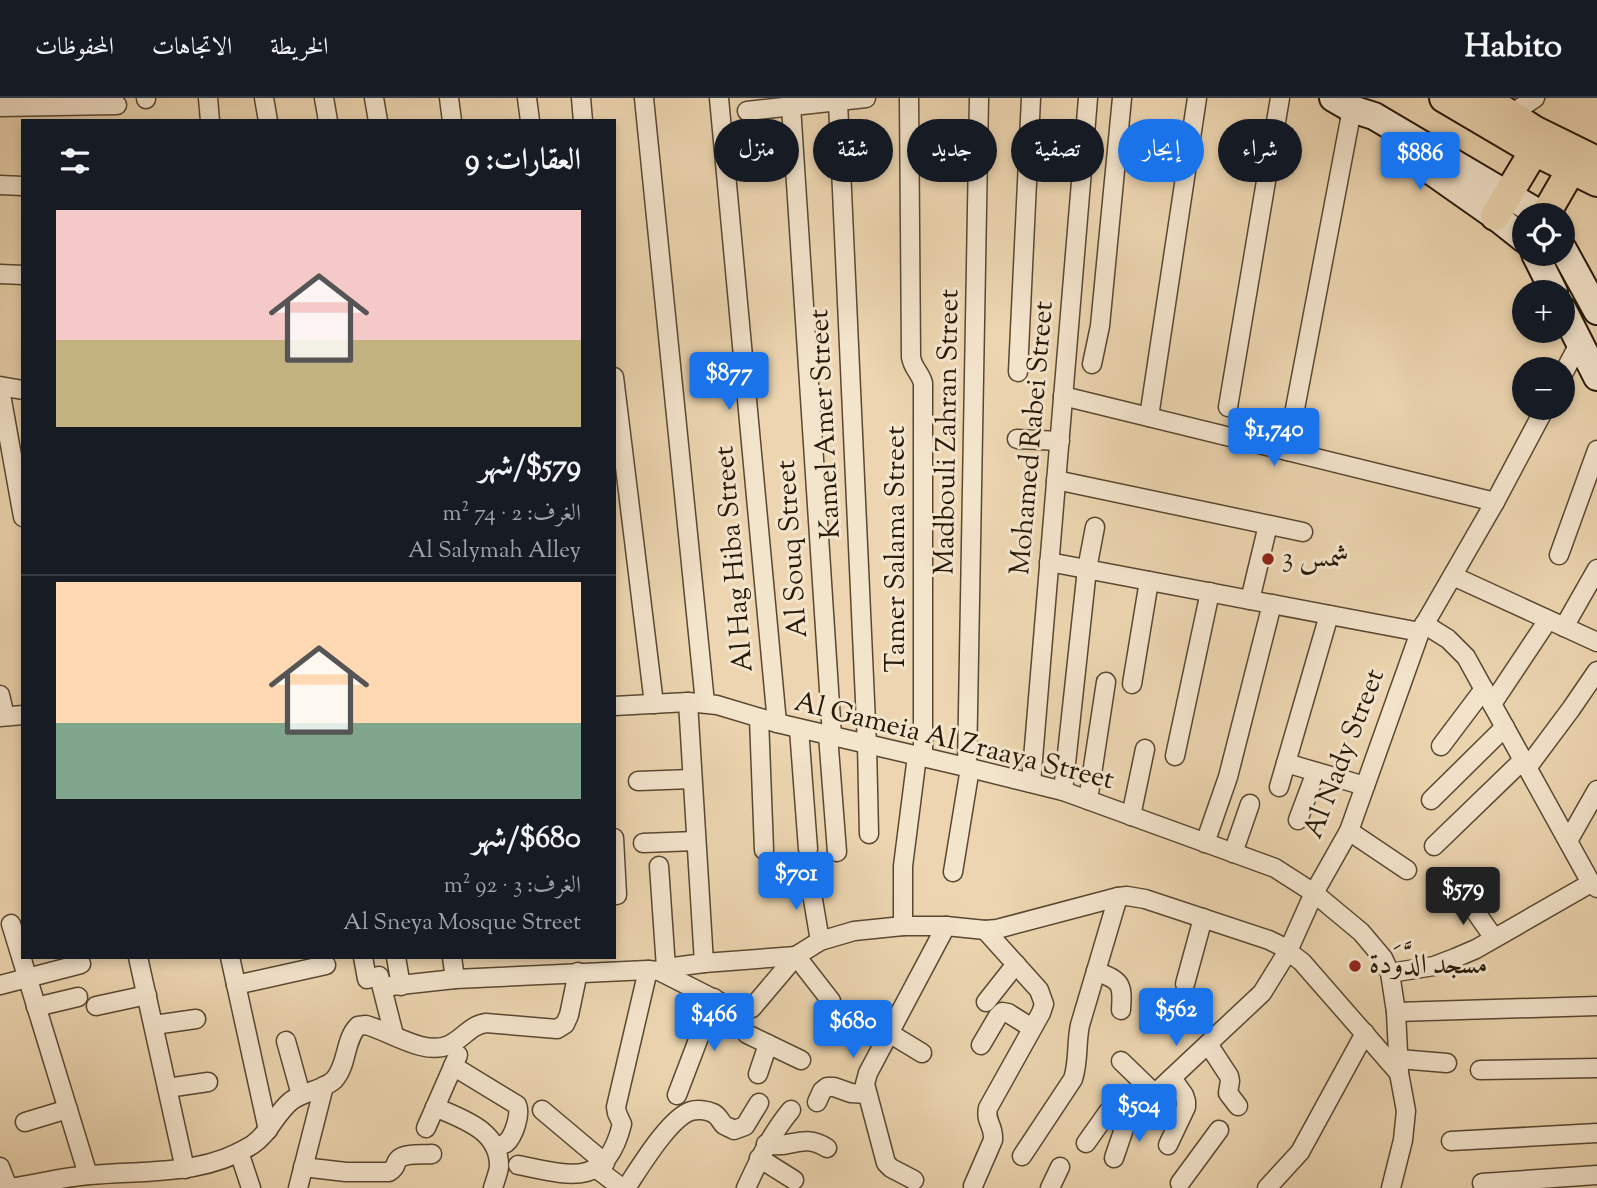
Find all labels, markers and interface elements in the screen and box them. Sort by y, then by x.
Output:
text: Habito [1464,24,1562,72]
text: المحفوظات [35,31,114,65]
text: الاتجاهات [152,31,232,65]
text: الخريطة [270,31,329,65]
chip: منزل [714,119,799,182]
chip: شقة [813,119,893,182]
chip: جديد [907,119,997,182]
chip: تصفية [1011,119,1104,182]
chip: إيجار [1118,119,1204,182]
chip: شراء [1218,119,1302,182]
pin: $886 [1379,132,1461,192]
text: $886 [1397,138,1443,171]
text: العقارات: 9 [465,140,581,183]
icon: filters [56,142,94,180]
map controls [1512,203,1575,420]
button: locate [1512,203,1575,266]
icon: home [256,255,382,381]
button: + [1512,280,1575,343]
street label: Madbouli Zahran Street [926,288,970,575]
street label: Mohamed Rabei Street [1001,299,1065,577]
street label: Kamel Amer Street [800,308,852,540]
pin: $877 [688,352,770,412]
button: − [1512,357,1575,420]
text: $877 [706,358,752,391]
pin: $1,740 [1217,408,1331,468]
text: $1,740 [1244,414,1304,447]
street label: Tamer Salama Street [877,425,917,673]
street label: Al Hag Hiba Street [705,444,765,674]
text: $579/شهر [479,446,581,489]
street label: Al Souq Street [767,458,819,639]
text: الغرف: 2 · 74 m² [443,498,581,531]
text: Al Salymah Alley [408,535,581,568]
place label: شمس 3 [1282,539,1349,579]
marker: شمس 3 [1260,551,1276,567]
icon: home [256,627,382,753]
street label: Al Nady Street [1294,663,1396,845]
street label: Al Gameia Al Zraaya Street [790,683,1119,801]
text: $680/شهر [472,818,581,861]
pin: $701 [755,852,837,912]
text: $701 [774,858,818,891]
pin: $579 [1422,868,1504,927]
text: الغرف: 3 · 92 m² [444,870,581,903]
text: $579 [1442,873,1484,906]
text: Al Sneya Mosque Street [343,907,581,940]
place label: مسجد الدَّوَدة [1369,940,1488,986]
marker: مسجد الدَّوَدة [1347,958,1363,974]
pin: $562 [1135,988,1217,1048]
pin: $466 [673,993,755,1053]
text: $562 [1155,994,1197,1027]
text: $466 [691,999,737,1032]
pin: $680 [812,1000,894,1060]
text: $680 [829,1006,877,1039]
pin: $504 [1098,1084,1180,1144]
text: $504 [1118,1090,1160,1123]

